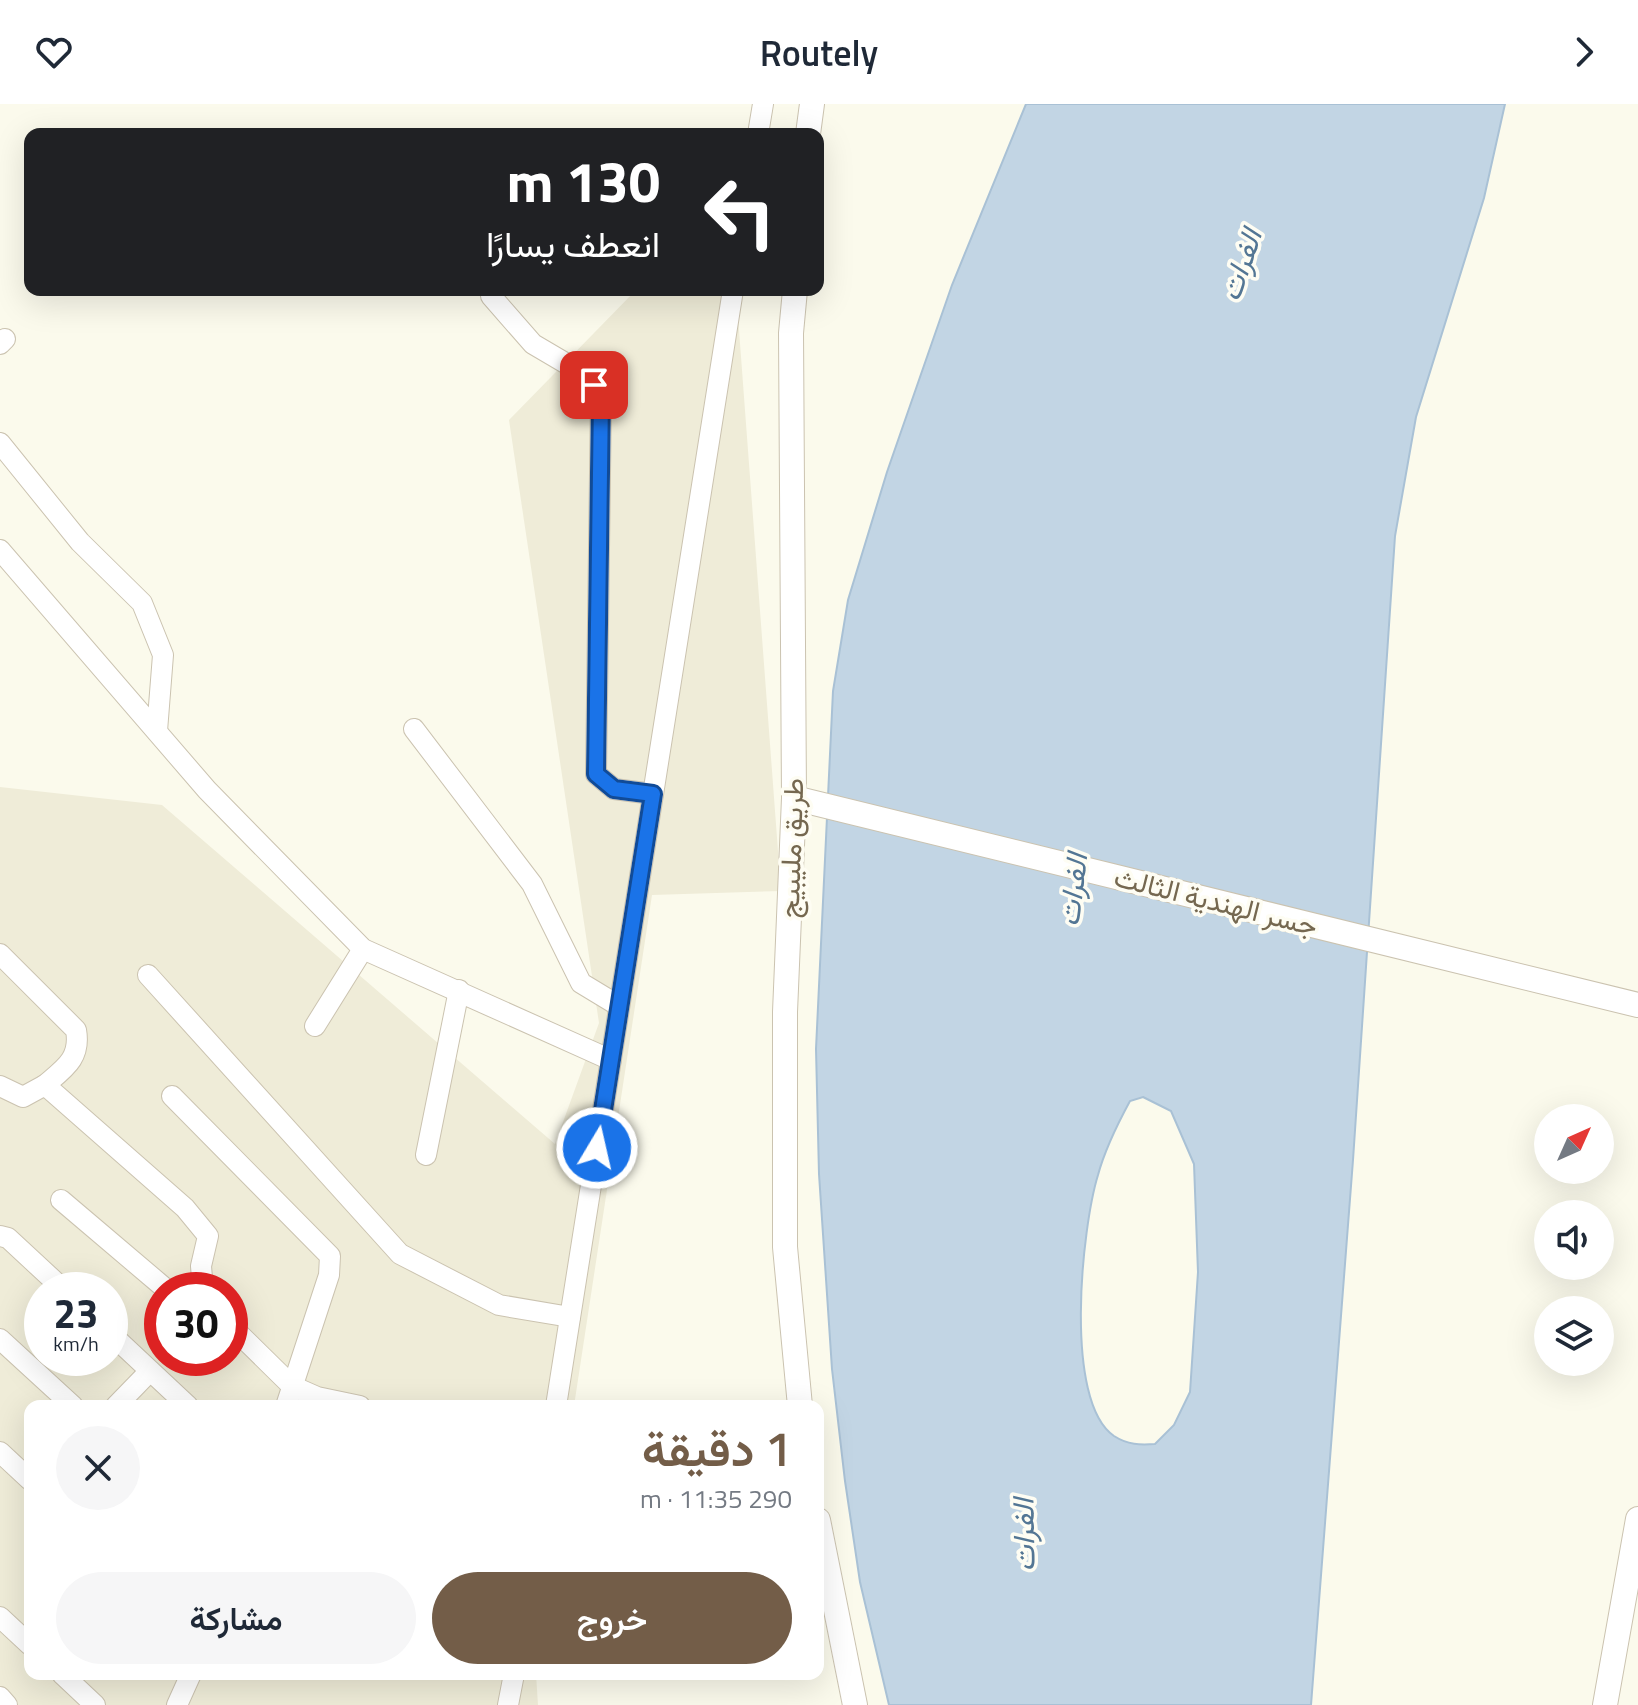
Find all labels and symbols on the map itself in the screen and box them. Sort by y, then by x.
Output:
water label: الفرات [1206,220,1275,307]
pin [560,351,628,419]
street label: طريق مليبيج [767,777,814,919]
water label: الفرات [1045,848,1100,929]
street label: جسر الهندية الثالث [1110,854,1322,947]
north arrow [1534,1104,1614,1184]
position arrow [555,1106,639,1190]
speed limit sign: 30 [144,1272,248,1376]
water label: الفرات [999,1495,1047,1572]

